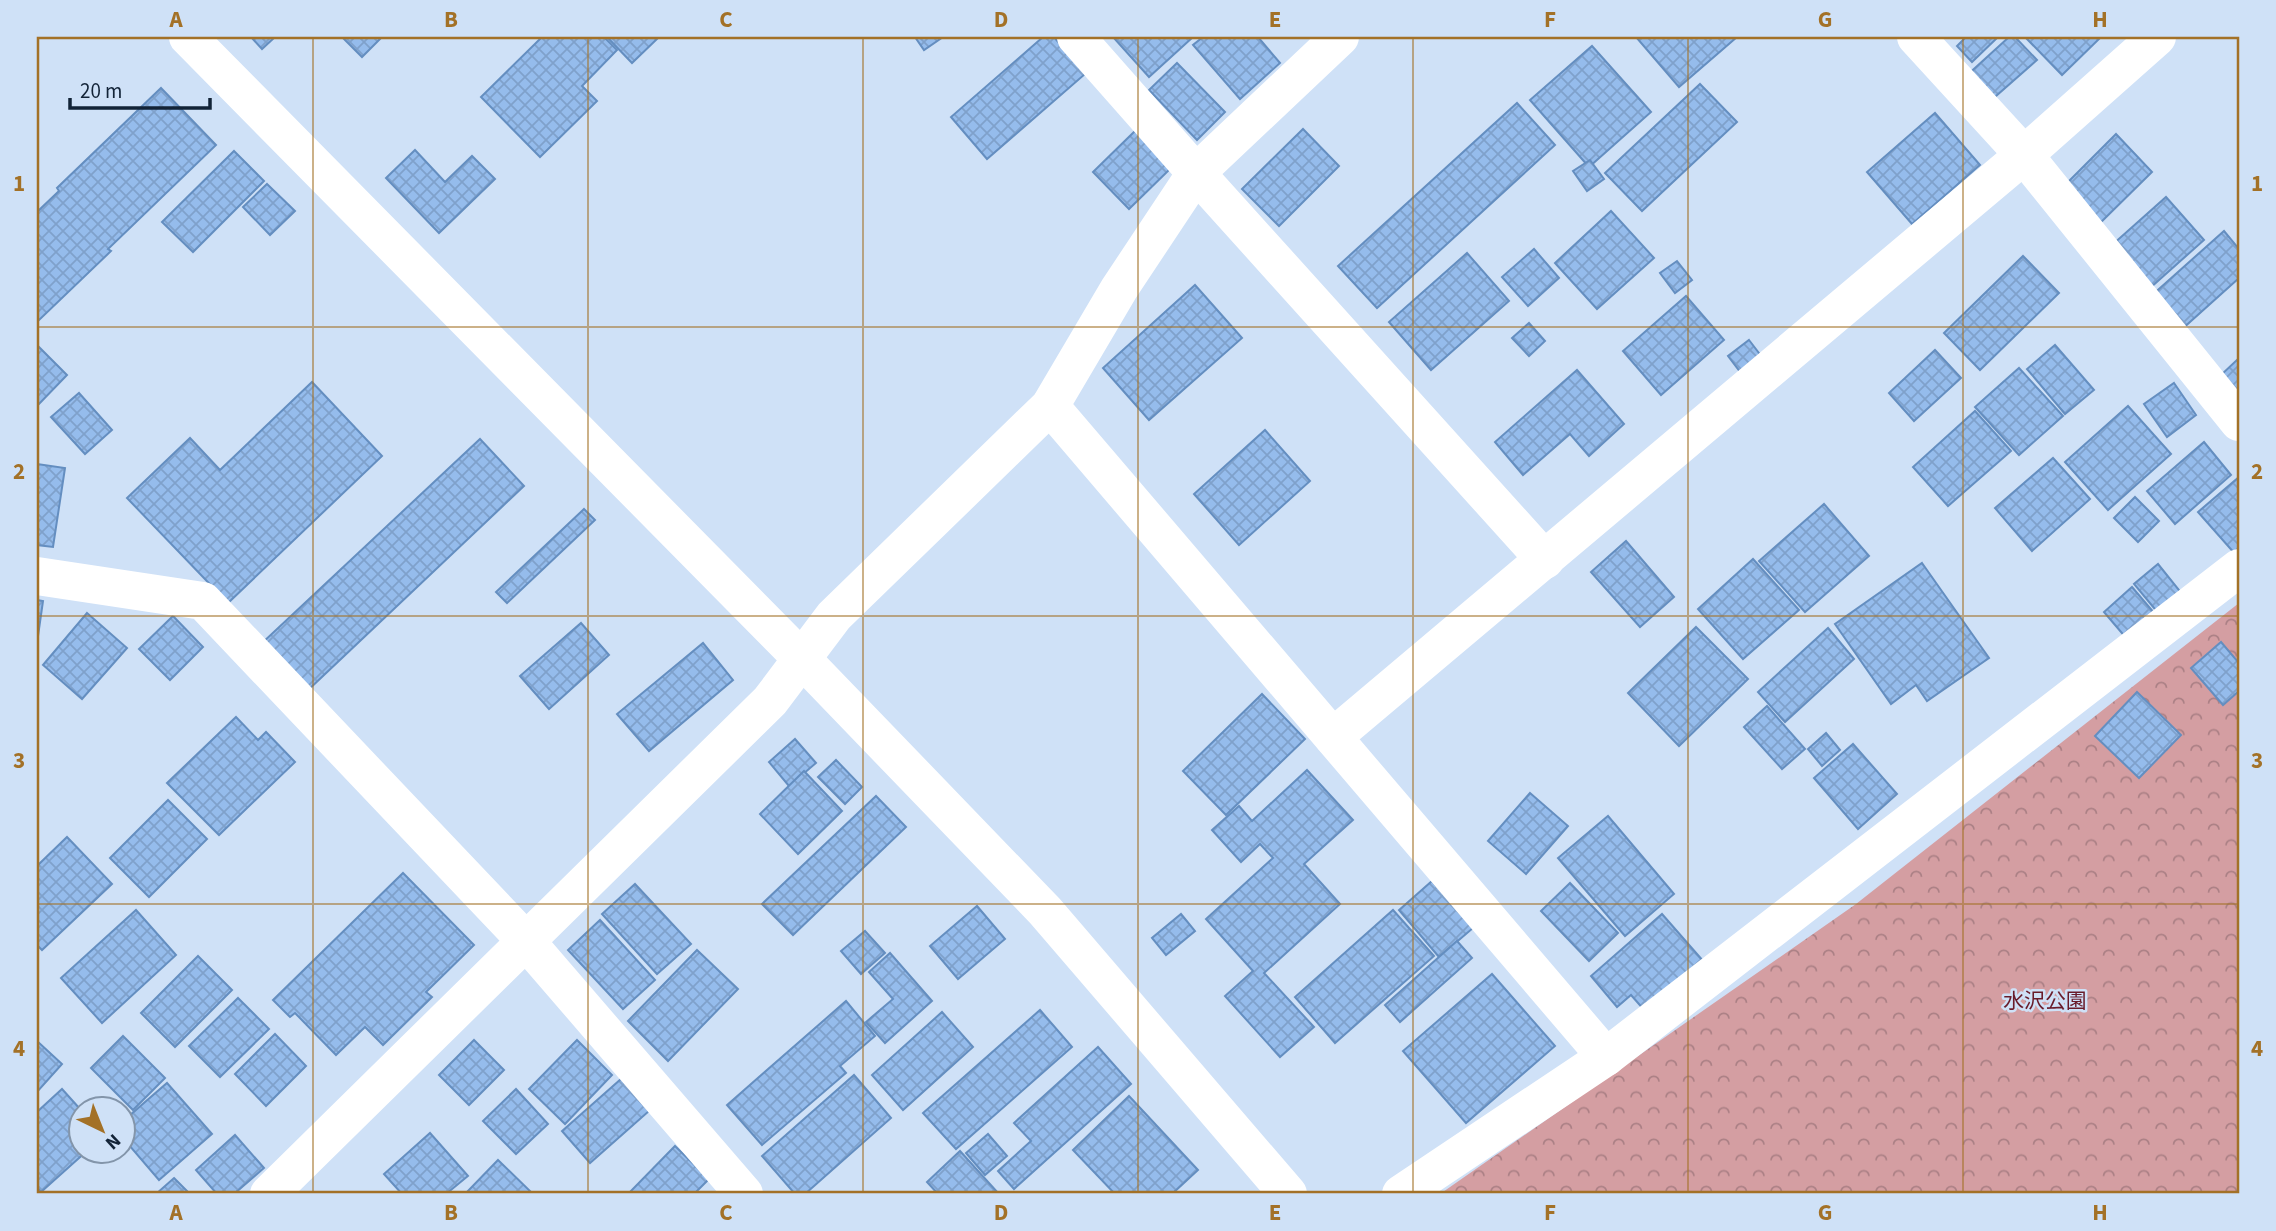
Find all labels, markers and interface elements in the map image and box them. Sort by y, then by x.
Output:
text: A [168,3,183,36]
text: B [444,3,458,36]
text: C [719,3,733,36]
text: D [994,3,1008,36]
text: E [1269,3,1281,36]
text: F [1544,3,1556,36]
text: G [1818,3,1832,36]
text: H [2092,3,2108,36]
scale bar [70,66,210,110]
text: 20 m [80,76,122,106]
text: 1 [13,167,25,200]
text: 1 [2251,167,2263,200]
text: 2 [13,455,25,488]
text: 2 [2251,455,2263,488]
text: 3 [13,744,25,777]
text: 3 [2251,744,2263,777]
park label: 水沢公園 [2003,986,2087,1016]
text: 4 [13,1032,25,1065]
text: 4 [2251,1032,2263,1065]
north arrow [66,1094,136,1164]
text: N [99,1127,126,1156]
text: A [168,1196,183,1229]
text: B [444,1196,458,1229]
text: C [719,1196,733,1229]
text: D [994,1196,1008,1229]
text: E [1269,1196,1281,1229]
text: F [1544,1196,1556,1229]
text: G [1818,1196,1832,1229]
text: H [2092,1196,2108,1229]

